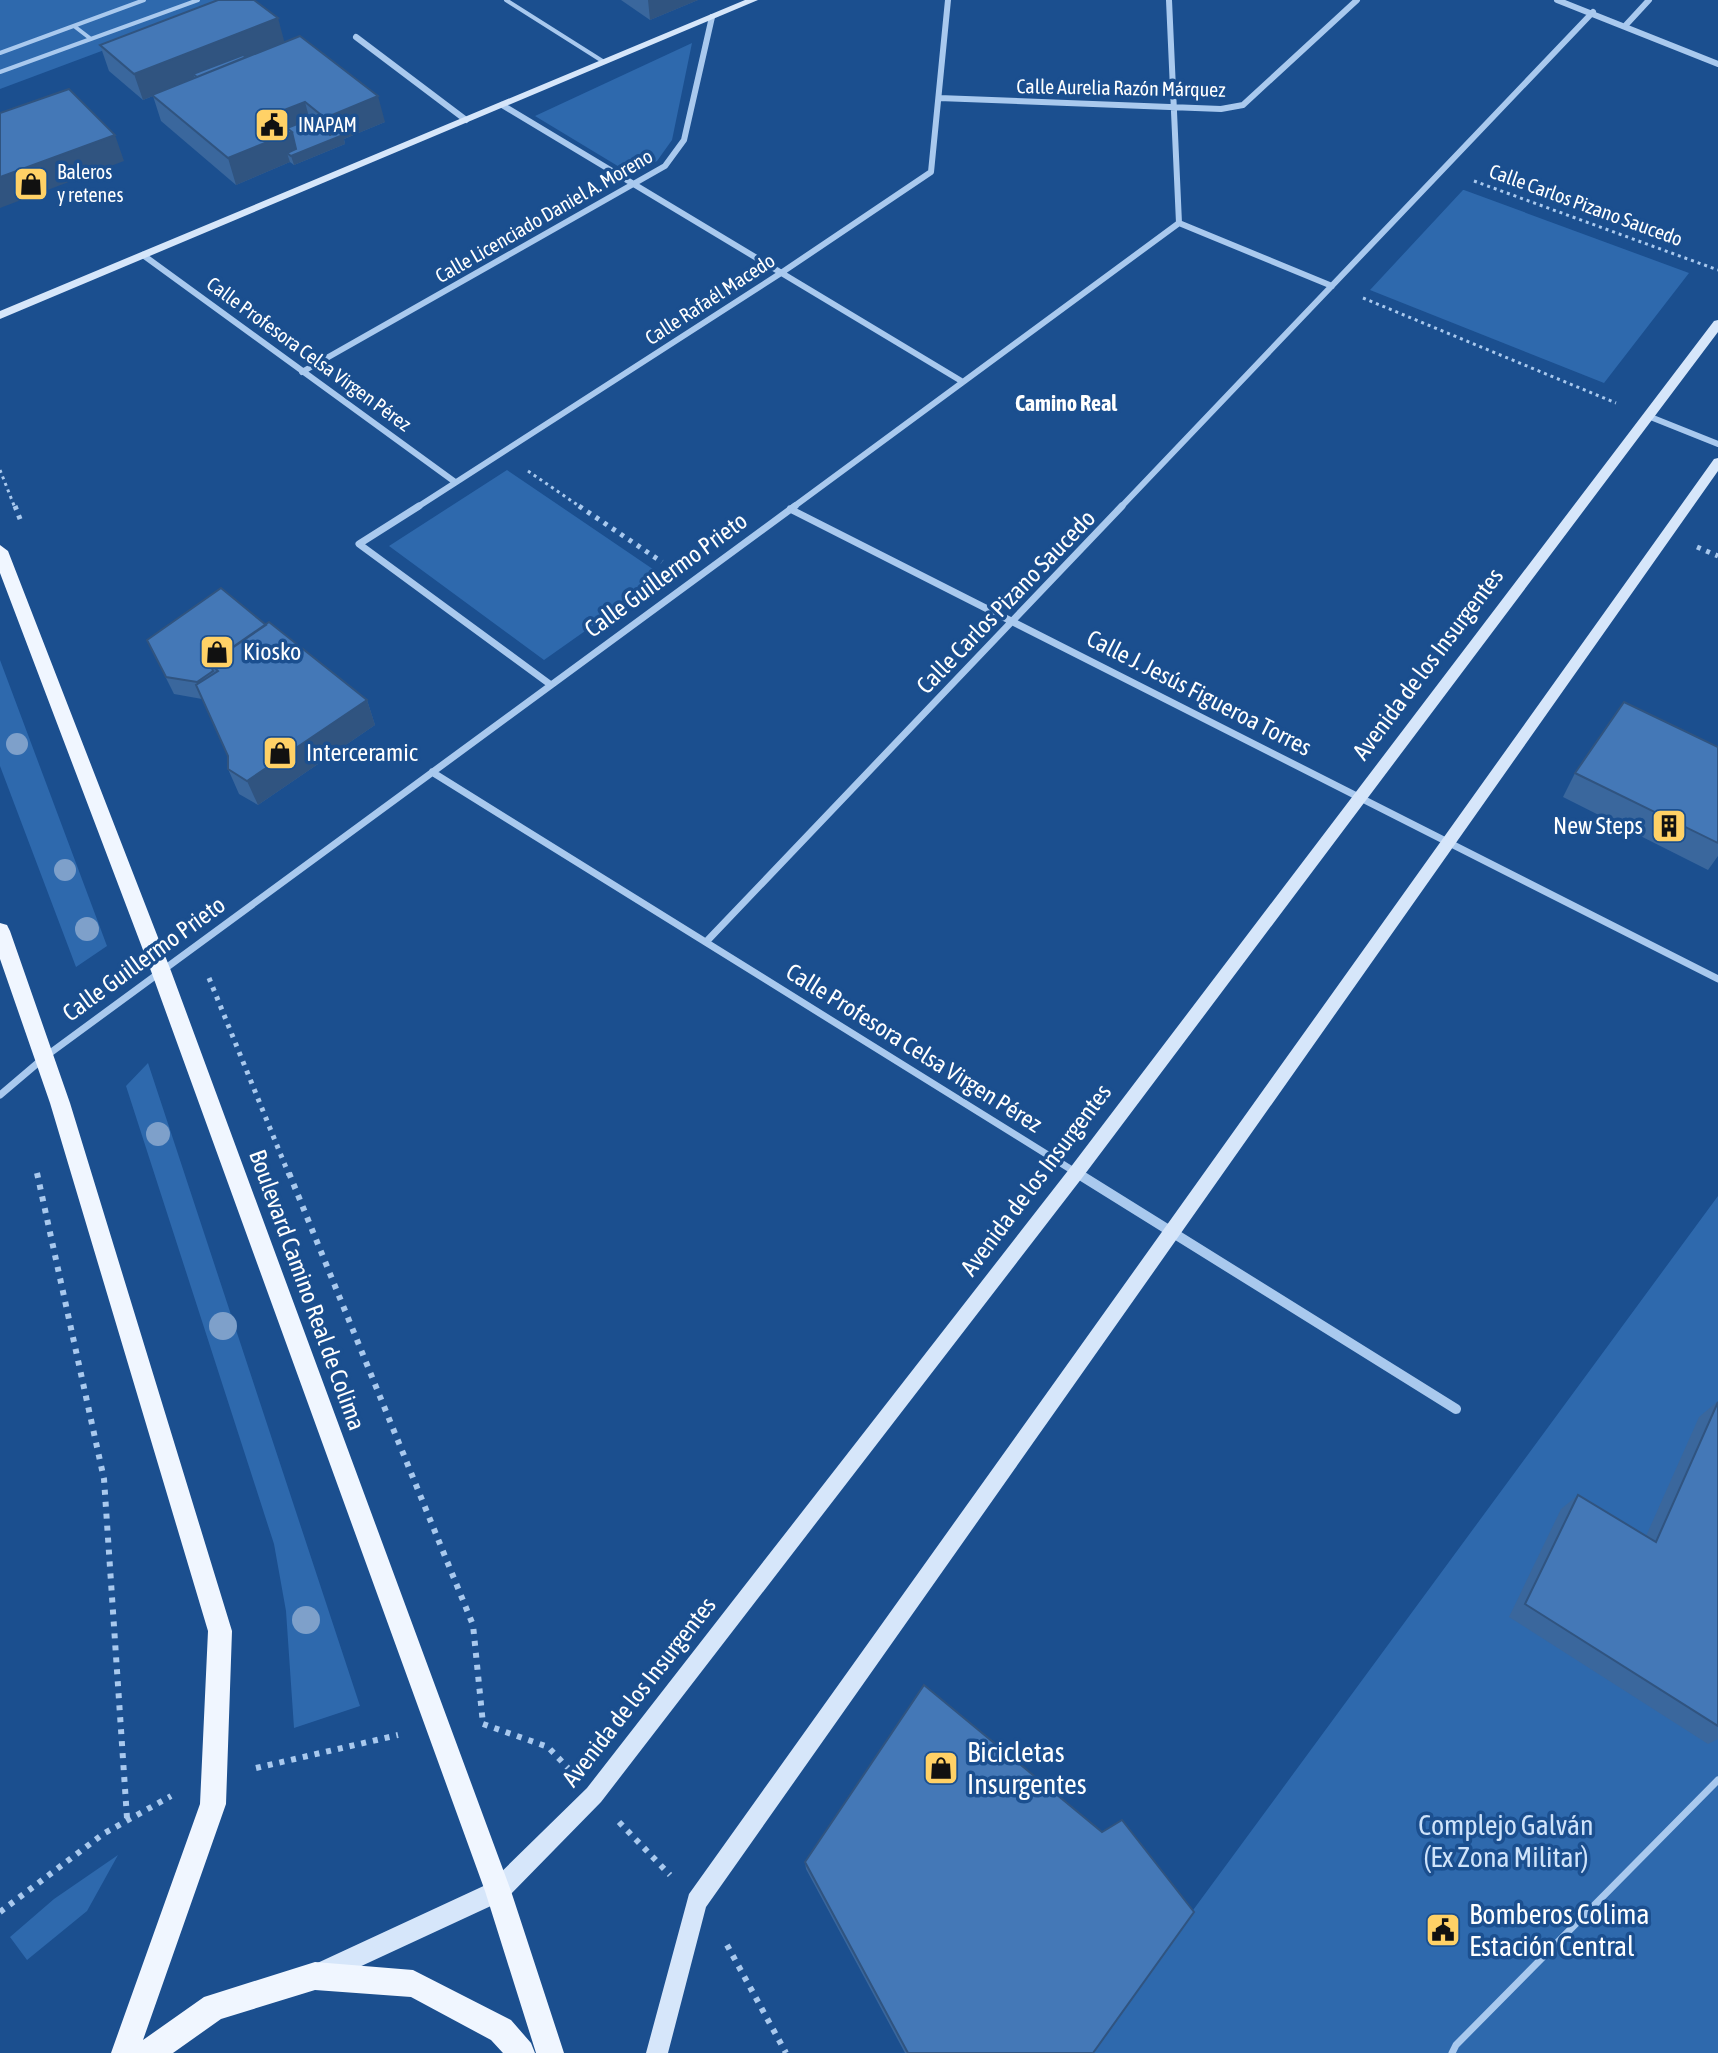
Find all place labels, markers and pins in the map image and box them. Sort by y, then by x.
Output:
public building icon: INAPAM [253,106,291,144]
place label: INAPAM [298,113,357,136]
place label: Baleros y retenes [57,160,123,206]
shop icon: Baleros y retenes [12,165,50,203]
shop icon: Kiosko [198,633,236,671]
place label: Kiosko [243,638,301,665]
shop icon: Interceramic [261,734,299,772]
place label: Interceramic [306,739,418,766]
building icon: New Steps [1650,807,1688,845]
place label: New Steps [1553,812,1643,839]
place label: Bicicletas Insurgentes [967,1736,1087,1800]
shop icon: Bicicletas Insurgentes [922,1749,960,1787]
place label: Bomberos Colima Estación Central [1469,1898,1650,1962]
public building icon: Bomberos Colima Estación Central [1424,1911,1462,1949]

